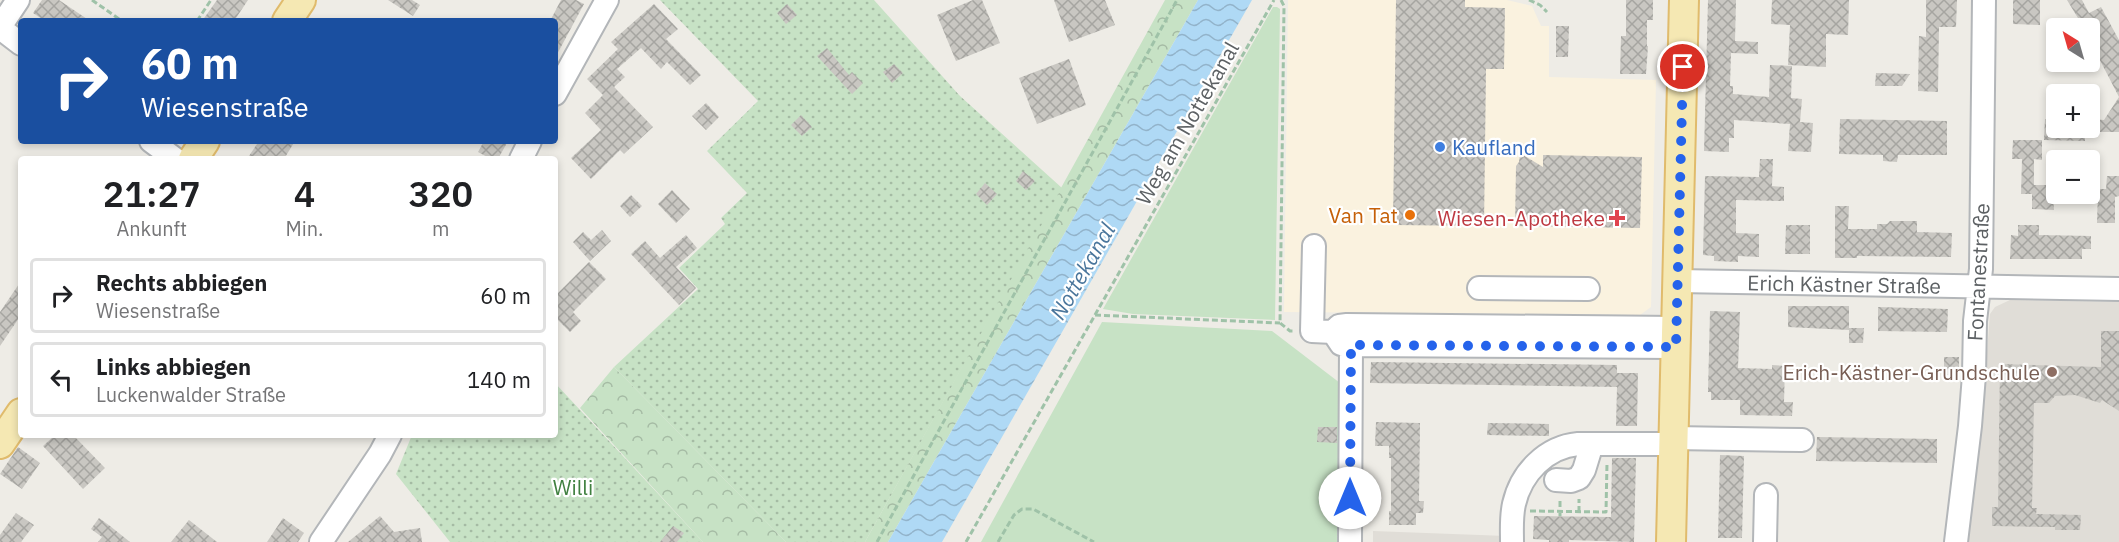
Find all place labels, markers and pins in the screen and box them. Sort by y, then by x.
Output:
pin [1657,41,1708,92]
place label: Kaufland [1452,133,1536,161]
marker: Kaufland [1433,140,1447,154]
place label: Van Tat [1329,201,1398,229]
place label: Wiesen-Apotheke [1437,204,1605,232]
marker: Van Tat [1403,208,1417,222]
marker: Wiesen-Apotheke [1610,211,1624,225]
place label: Erich-Kästner-Grundschule [1783,358,2040,386]
marker: Erich-Kästner-Grundschule [2045,365,2059,379]

